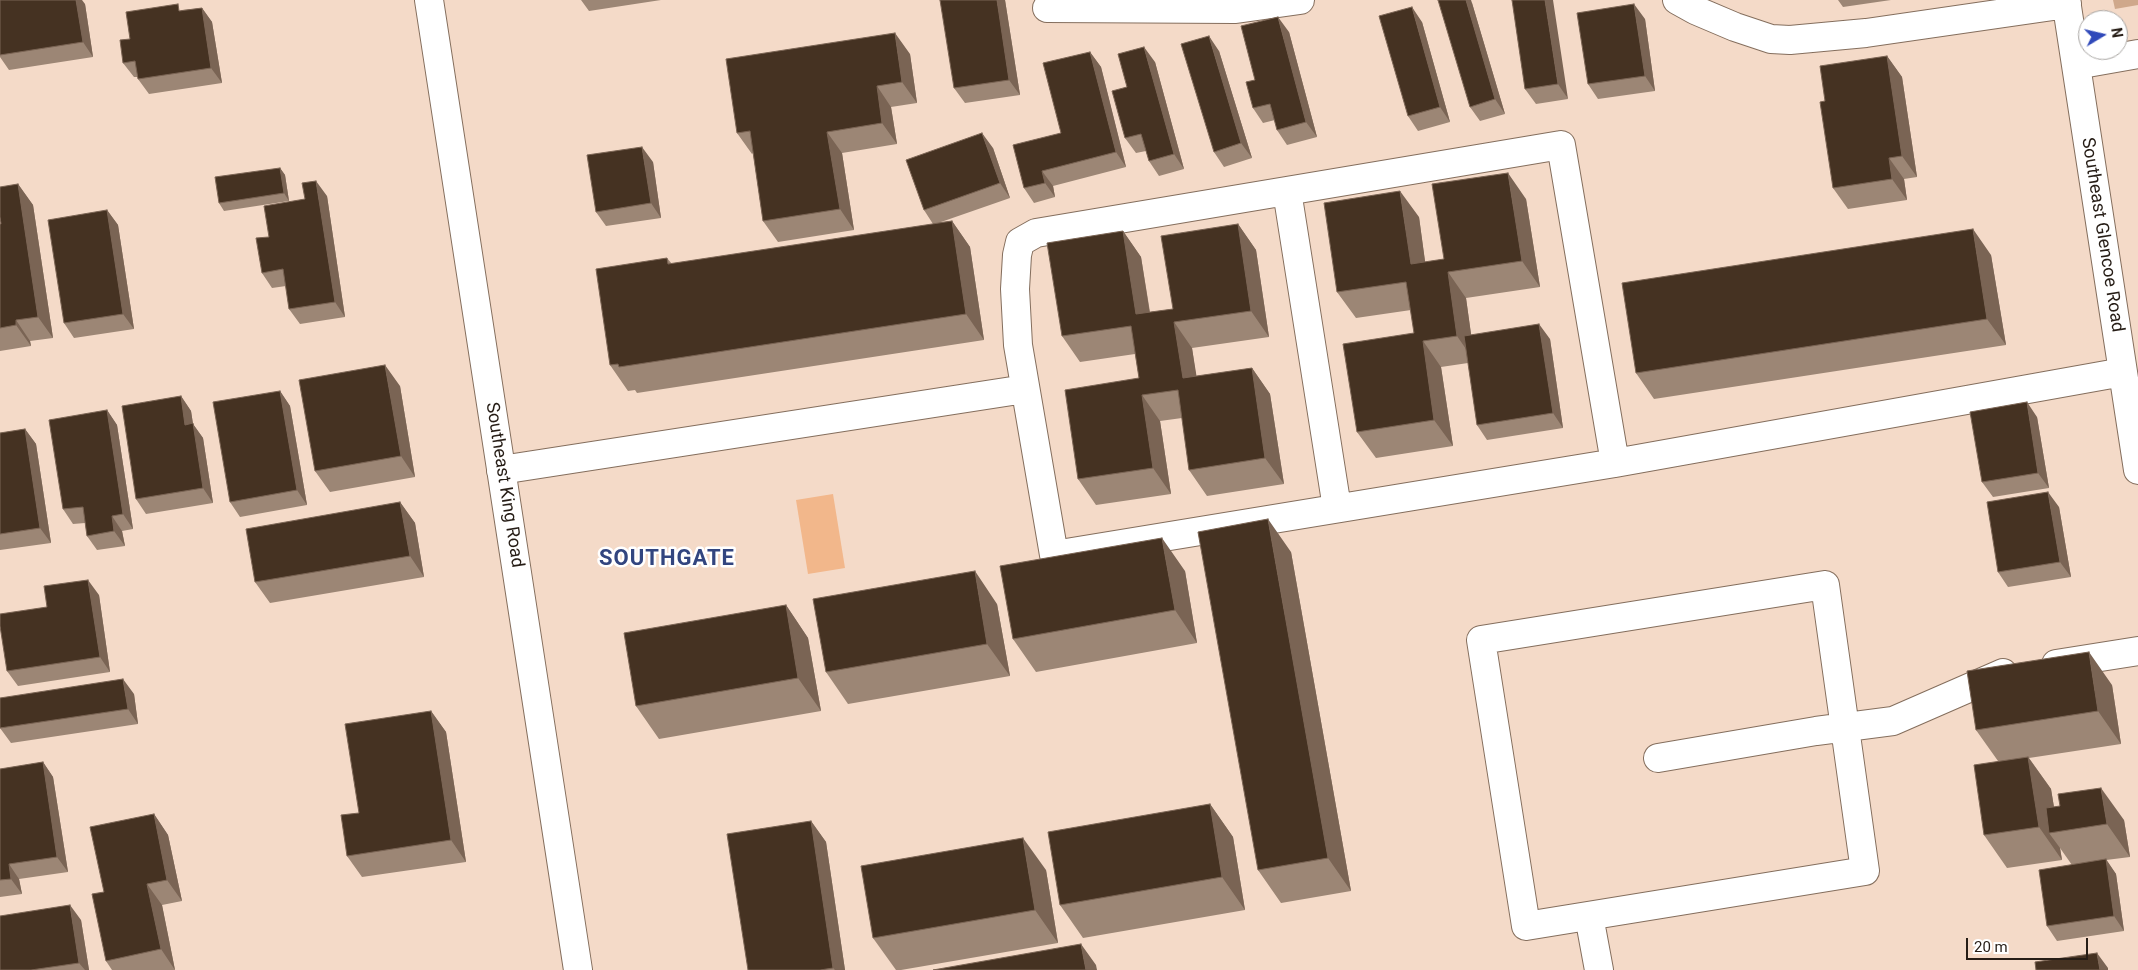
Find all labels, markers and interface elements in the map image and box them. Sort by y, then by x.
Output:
north arrow [2078,10,2128,60]
text: N [2108,27,2126,39]
street label: Southeast Glencoe Road [2076,136,2128,334]
street label: Southeast King Road [480,401,528,569]
district label: SOUTHGATE [598,546,736,572]
scale bar [1968,928,2090,960]
text: 20 m [1974,938,2008,956]

